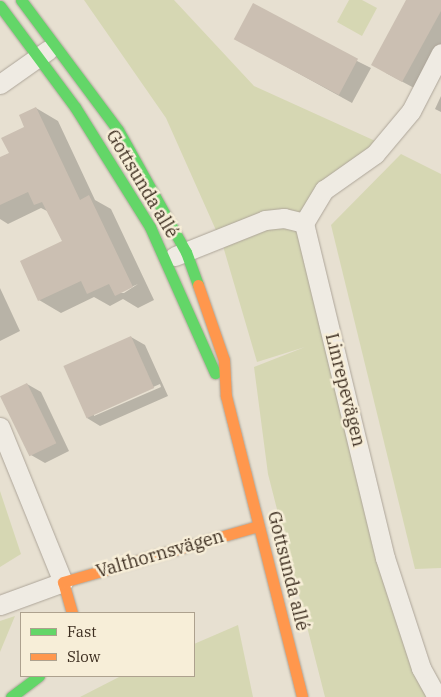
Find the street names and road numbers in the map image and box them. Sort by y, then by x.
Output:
street label: Gottsunda allé [101,126,183,242]
street label: Linrepevägen [320,331,370,449]
street label: Gottsunda allé [263,509,313,633]
street label: Valthornsvägen [94,525,226,583]

